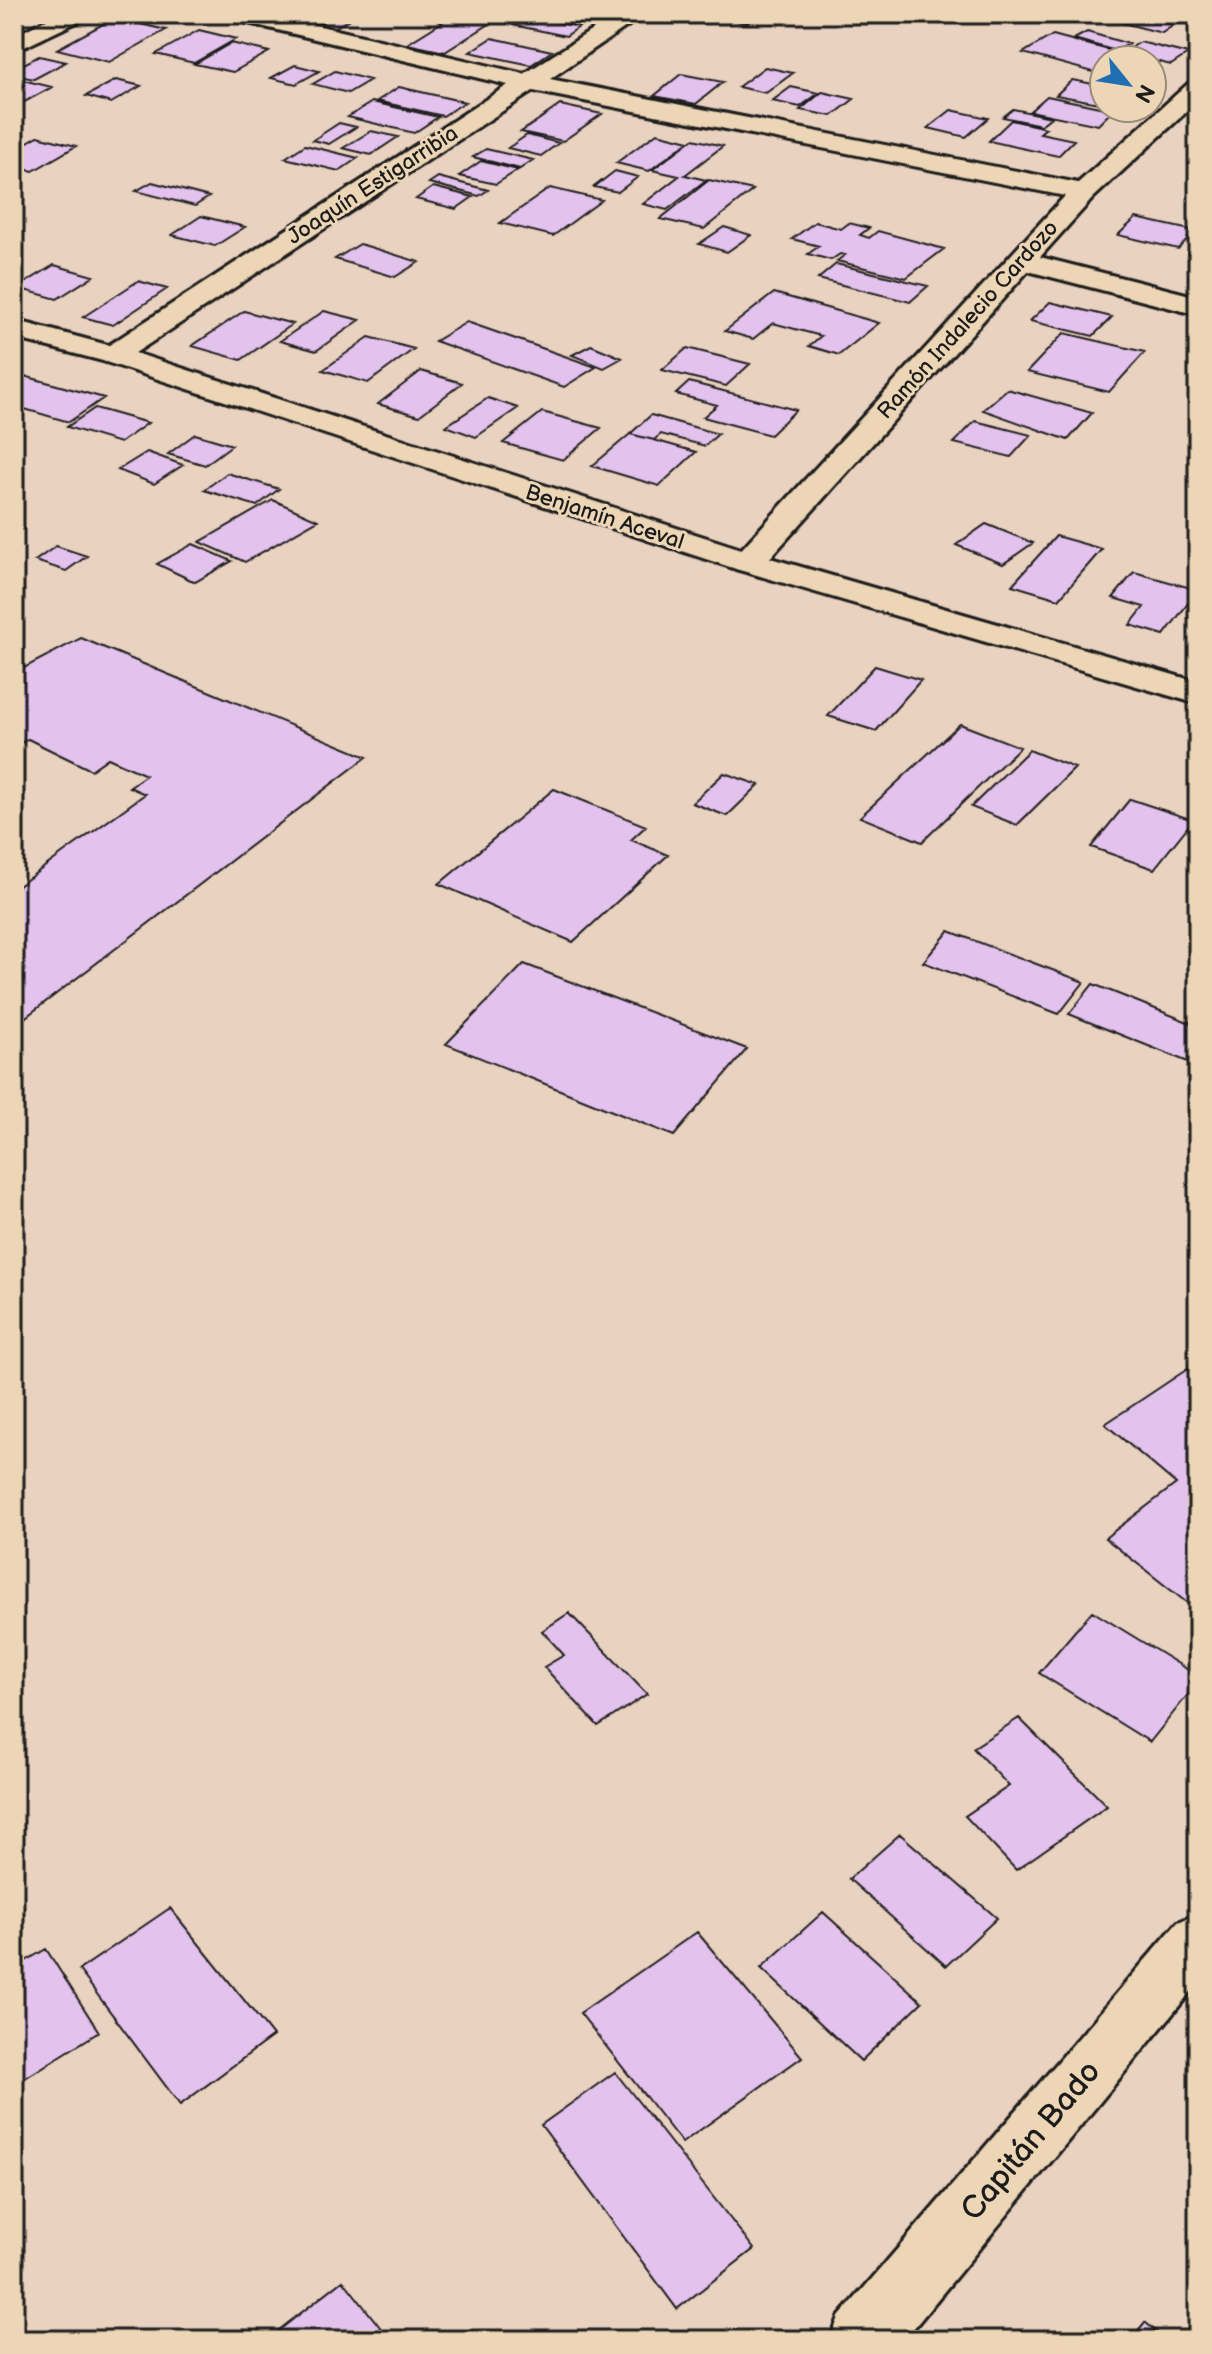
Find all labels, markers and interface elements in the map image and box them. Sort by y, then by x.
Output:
north arrow [1088,44,1168,124]
text: N [1128,79,1160,107]
street label: Joaquín Estigarribia [282,120,463,251]
street label: Ramón Indalecio Cardozo [872,215,1064,425]
street label: Benjamín Aceval [522,479,687,556]
street label: Capitán Bado [953,2053,1109,2229]

